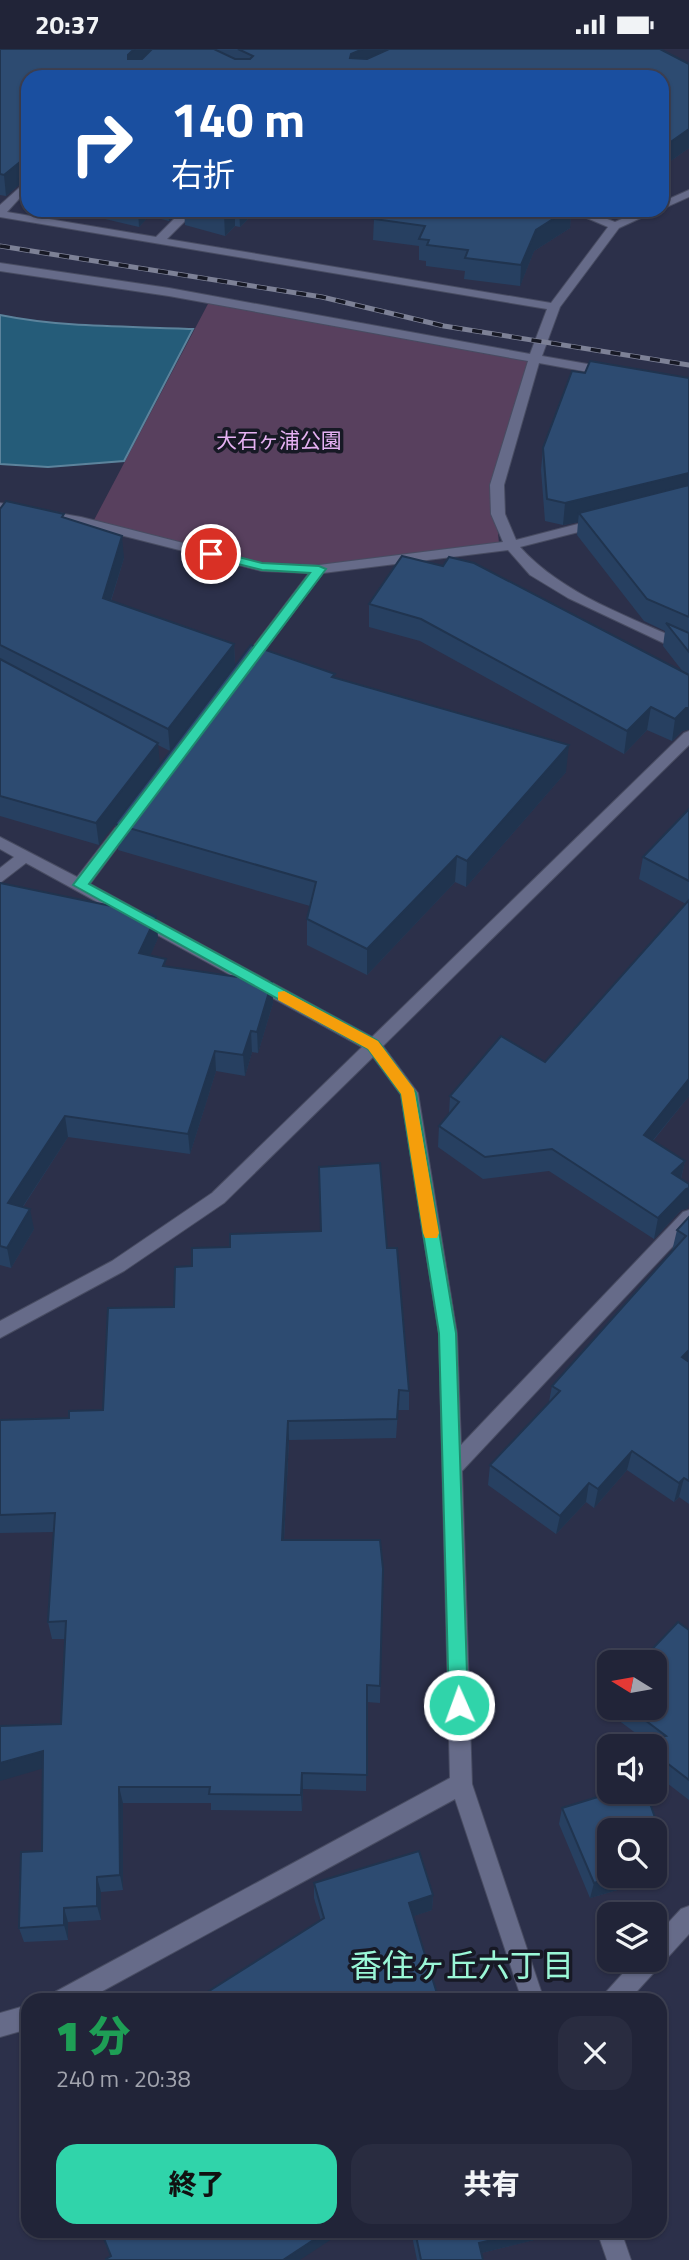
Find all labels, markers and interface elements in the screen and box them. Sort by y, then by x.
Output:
text: 20:37 [35,5,100,44]
text: 140 m [171,81,305,156]
icon: right [56,98,147,189]
text: 右折 [171,150,235,198]
park label: 大石ヶ浦公園 [216,424,342,456]
pin [181,524,241,584]
icon: arrive [192,535,230,573]
north arrow [597,1650,667,1720]
map controls [597,1650,667,1972]
position arrow [422,1668,496,1742]
button: sound [597,1734,667,1804]
button: search [597,1818,667,1888]
button: layers [597,1902,667,1972]
district label: 香住ヶ丘六丁目 [350,1941,574,1989]
text: 1 分 [56,2003,130,2067]
button: close [558,2016,632,2090]
text: 240 m · 20:38 [56,2061,191,2096]
button: 終了 [56,2144,337,2224]
button: 共有 [351,2144,632,2224]

